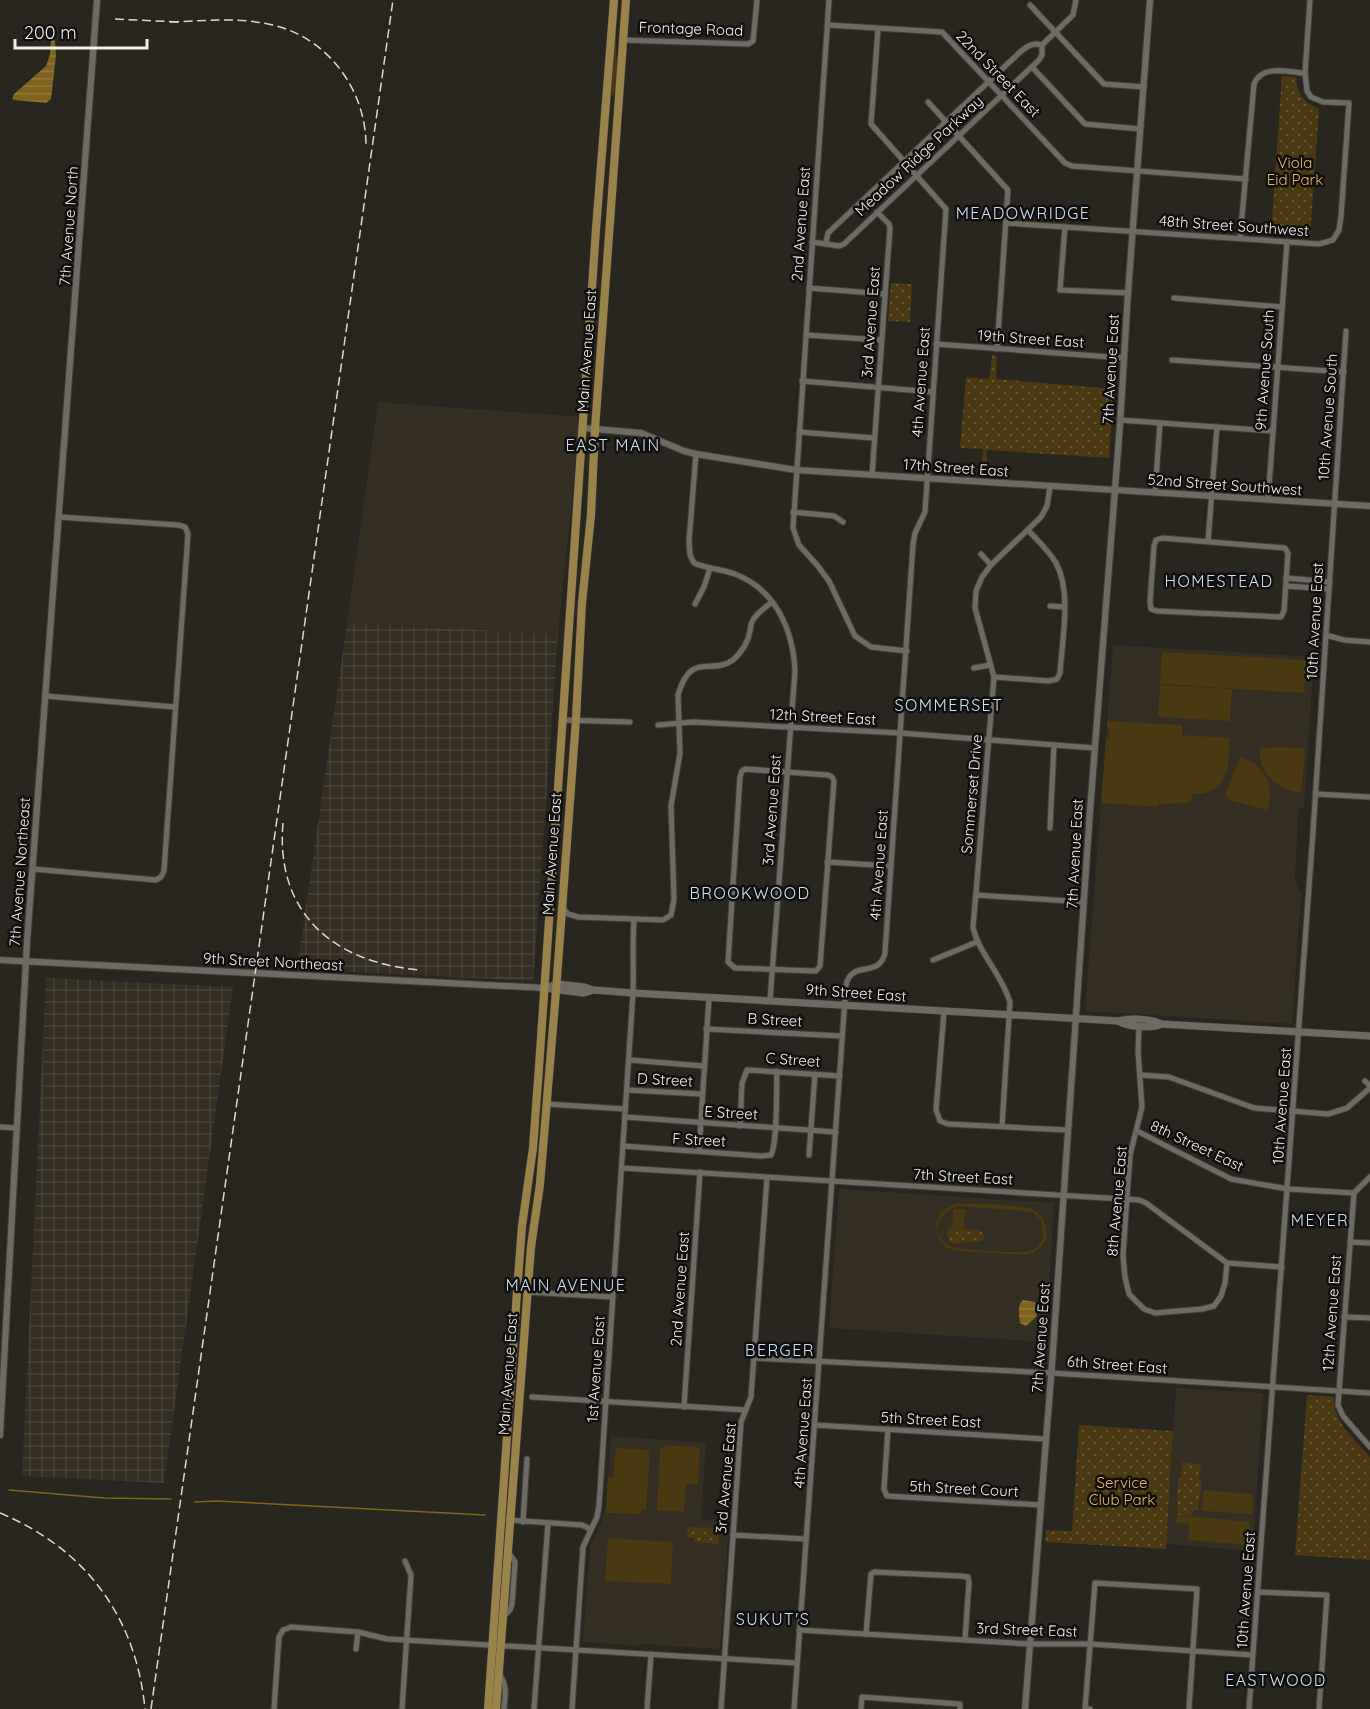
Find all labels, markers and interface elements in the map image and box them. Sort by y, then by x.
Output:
scale bar [15,12,147,50]
street label: Frontage Road [638,17,744,40]
text: 200 m [24,21,77,44]
street label: 22nd Street East [952,26,1045,121]
street label: Meadow Ridge Parkway [851,91,987,220]
park label: Viola Eid Park [1267,153,1323,189]
street label: 7th Avenue North [55,165,82,287]
street label: 2nd Avenue East [787,166,814,282]
district label: MEADOWRIDGE [956,203,1090,223]
street label: 48th Street Southwest [1158,211,1310,240]
street label: 3rd Avenue East [857,266,884,378]
street label: Main Avenue East [573,289,600,413]
street label: 9th Avenue South [1251,309,1278,431]
street label: 7th Avenue East [1098,313,1123,425]
street label: 19th Street East [977,325,1085,352]
street label: 4th Avenue East [907,326,934,438]
street label: 10th Avenue South [1314,353,1341,481]
district label: EAST MAIN [565,435,661,455]
street label: 17th Street East [903,454,1009,481]
street label: 52nd Street Southwest [1147,470,1303,499]
street label: 10th Avenue East [1302,562,1327,680]
district label: HOMESTEAD [1164,571,1274,591]
district label: SOMMERSET [895,695,1003,715]
street label: 12th Street East [769,704,877,729]
street label: Sommerset Drive [957,733,986,855]
street label: 3rd Avenue East [758,754,785,866]
street label: Main Avenue East [538,792,565,916]
street label: 7th Avenue Northeast [5,797,34,947]
street label: 7th Avenue East [1062,798,1087,910]
street label: 4th Avenue East [865,809,892,921]
district label: BROOKWOOD [689,883,811,903]
street label: 9th Street Northeast [202,948,344,975]
street label: 9th Street East [805,980,907,1005]
street label: B Street [747,1009,803,1030]
street label: 10th Avenue East [1268,1047,1295,1165]
street label: C Street [765,1048,821,1071]
street label: D Street [637,1069,693,1090]
street label: E Street [704,1102,758,1123]
street label: 8th Street East [1148,1116,1247,1175]
street label: F Street [672,1129,726,1150]
street label: 8th Avenue East [1102,1145,1131,1257]
street label: 7th Street East [912,1164,1014,1189]
district label: MEYER [1291,1210,1349,1230]
street label: 2nd Avenue East [666,1231,693,1347]
street label: 12th Avenue East [1318,1254,1345,1372]
district label: MAIN AVENUE [506,1275,626,1295]
street label: 7th Avenue East [1027,1282,1054,1394]
street label: Main Avenue East [494,1312,521,1436]
street label: 1st Avenue East [582,1315,609,1423]
district label: BERGER [745,1340,815,1360]
street label: 6th Street East [1066,1352,1168,1377]
street label: 4th Avenue East [789,1377,816,1489]
street label: 5th Street East [880,1407,982,1432]
street label: 3rd Avenue East [711,1422,740,1534]
park label: Service Club Park [1089,1473,1155,1509]
street label: 5th Street Court [909,1476,1019,1501]
street label: 10th Avenue East [1232,1531,1259,1649]
district label: SUKUT'S [736,1609,810,1629]
street label: 3rd Street East [976,1618,1078,1641]
district label: EASTWOOD [1225,1670,1327,1690]

